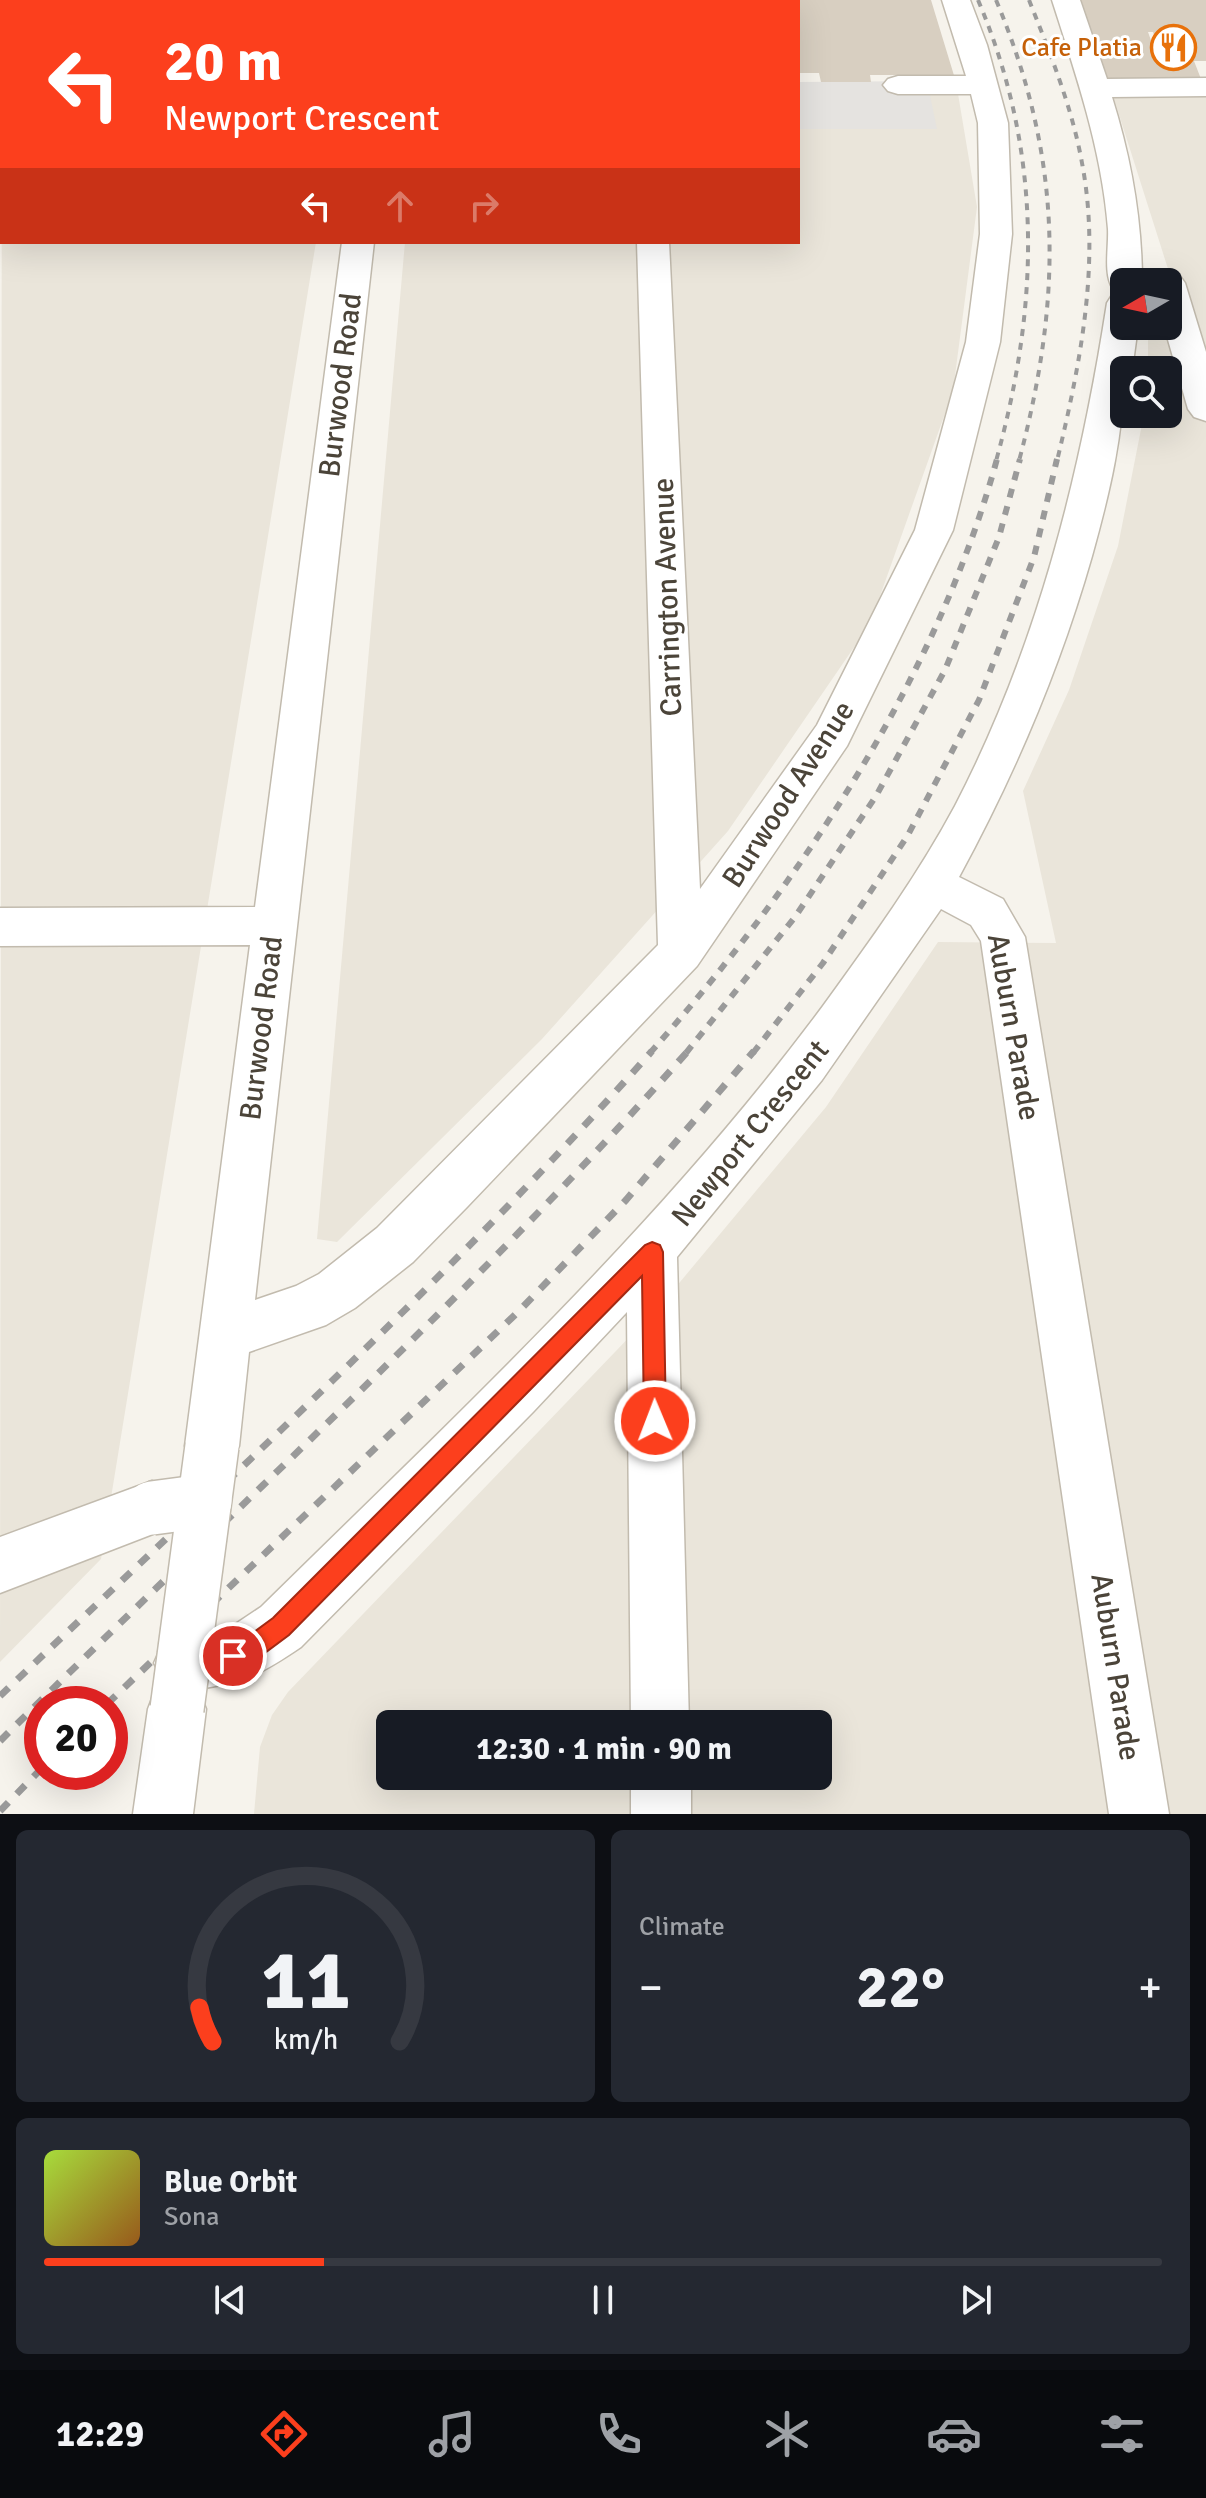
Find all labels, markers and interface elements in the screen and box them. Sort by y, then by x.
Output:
restaurant icon: Cafe Platia [1149,23,1197,71]
text: 20 m [164,27,282,96]
icon: left [32,32,136,136]
place label: Cafe Platia [1021,32,1142,64]
text: Newport Crescent [164,96,440,141]
icon: left [294,184,338,228]
icon: ahead [378,184,422,228]
icon: right [462,184,506,228]
north arrow [1110,268,1182,340]
map controls [1110,268,1182,428]
street label: Burwood Road [311,291,370,479]
button: search [1110,356,1182,428]
street label: Carrington Avenue [645,477,690,717]
street label: Burwood Avenue [714,694,863,895]
street label: Auburn Parade [979,931,1048,1123]
street label: Burwood Road [232,934,291,1122]
street label: Newport Crescent [664,1032,837,1234]
position arrow [613,1379,697,1463]
street label: Auburn Parade [1082,1571,1149,1763]
pin [199,1622,267,1690]
icon: arrive [211,1634,255,1678]
speed limit sign: 20 [24,1686,128,1790]
text: 12:30 · 1 min · 90 m [476,1731,732,1768]
text: Climate [639,1911,725,1943]
text: 11 [261,1930,350,2032]
text: 22° [856,1951,945,2025]
text: − [639,1961,663,2015]
text: + [1138,1961,1162,2015]
text: km/h [273,2022,338,2057]
text: Blue Orbit [164,2164,297,2201]
text: Sona [164,2201,219,2233]
icon: previous [208,2278,252,2322]
icon: pause [581,2278,625,2322]
icon: next [954,2278,998,2322]
icon: directions [256,2406,312,2462]
icon: music [424,2406,480,2462]
icon: phone [591,2406,647,2462]
icon: climate [759,2406,815,2462]
icon: car [926,2406,982,2462]
icon: filters [1094,2406,1150,2462]
text: 12:29 [56,2412,144,2457]

